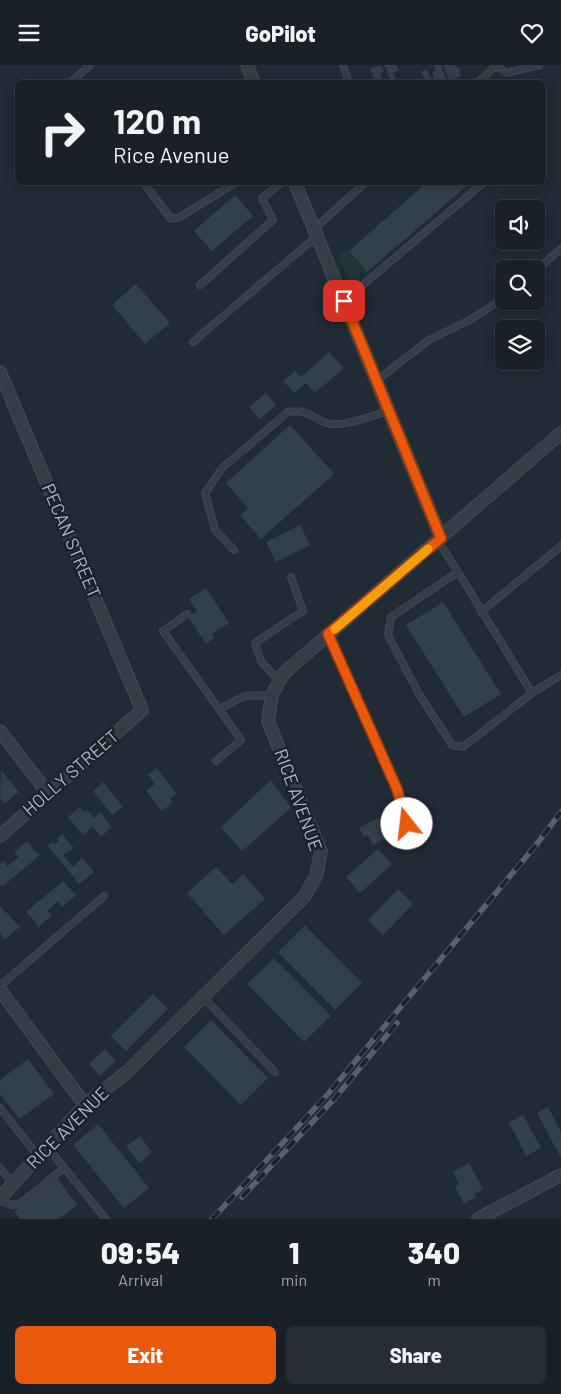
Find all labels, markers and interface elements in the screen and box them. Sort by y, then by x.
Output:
icon: menu [15,19,43,47]
icon: heart [518,19,546,47]
text: GoPilot [245,20,316,46]
text: 120 m [113,99,201,141]
icon: right [30,100,95,165]
text: Rice Avenue [113,141,230,167]
map controls [495,200,545,370]
button: sound [495,200,545,250]
button: search [495,260,545,310]
pin [323,280,365,322]
icon: arrive [330,287,358,315]
button: layers [495,320,545,370]
street label: PECAN STREET [38,480,106,601]
street label: HOLLY STREET [18,724,123,820]
street label: RICE AVENUE [270,746,328,854]
position arrow [380,797,432,849]
street label: RICE AVENUE [22,1082,113,1173]
text: 09:54 [101,1234,180,1270]
text: 1 [289,1234,299,1270]
text: 340 [408,1234,460,1270]
text: Arrival [118,1270,163,1289]
text: min [281,1270,307,1289]
text: m [427,1270,441,1289]
button: Exit [15,1326,276,1384]
button: Share [286,1326,546,1384]

